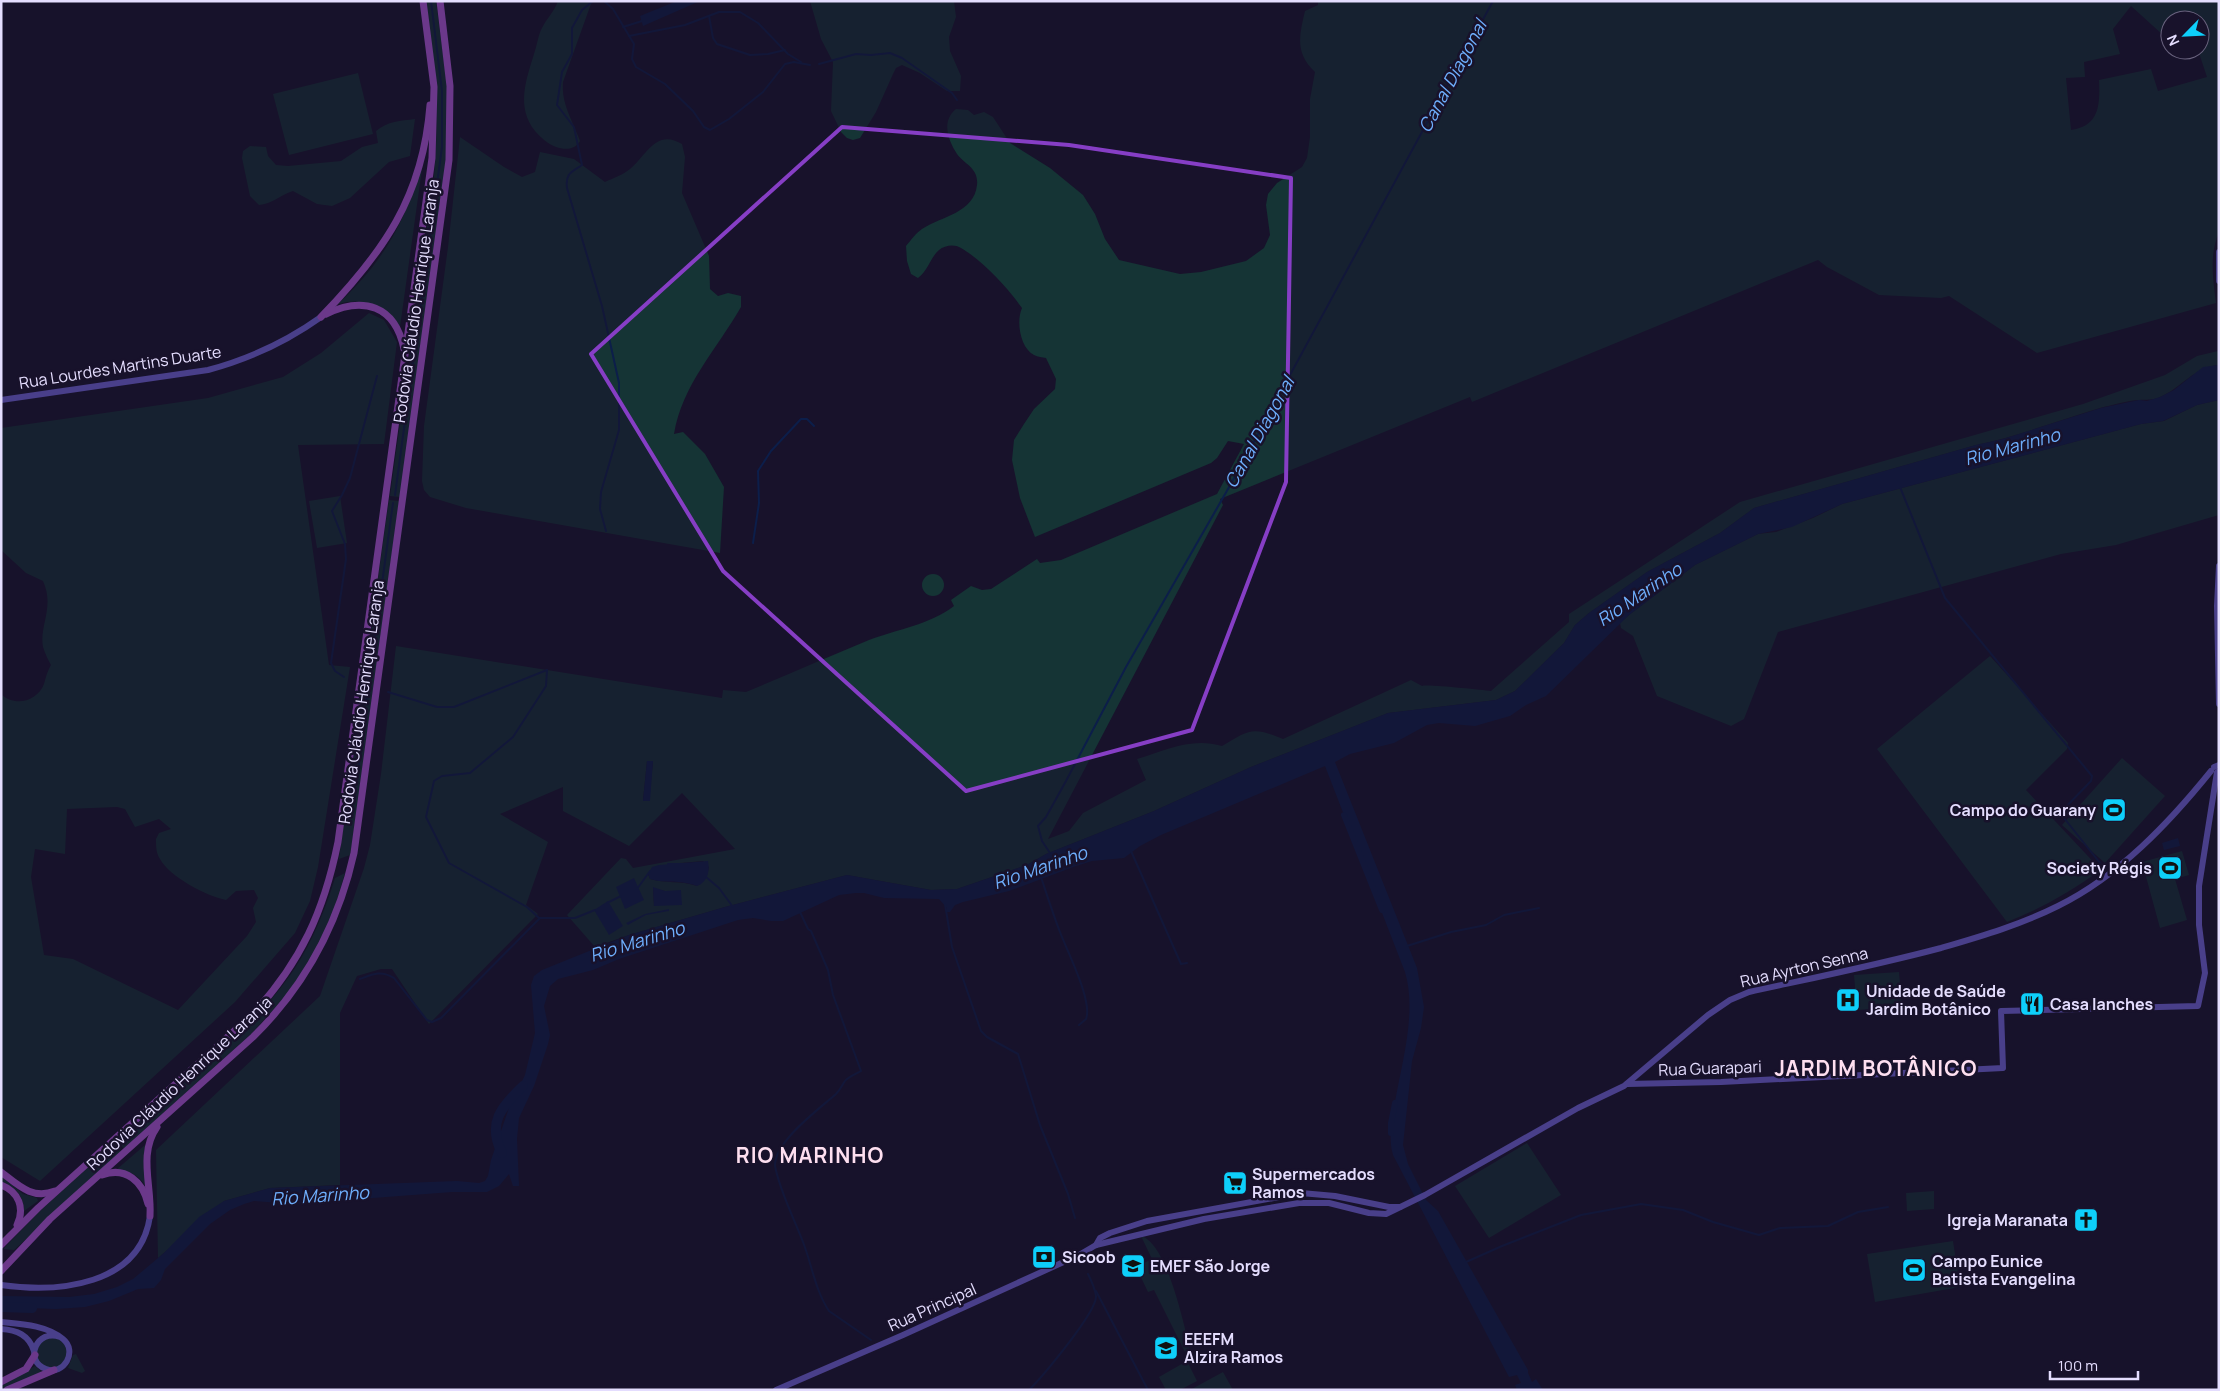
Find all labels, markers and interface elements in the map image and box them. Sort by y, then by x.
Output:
north arrow [2160,10,2210,60]
water label: Canal Diagonal [1412,13,1493,136]
text: N [2162,32,2183,49]
street label: Rodovia Cláudio Henrique Laranja [388,178,444,424]
street label: Rua Lourdes Martins Duarte [17,340,223,394]
water label: Canal Diagonal [1218,370,1301,492]
water label: Rio Marinho [1962,421,2064,470]
water label: Rio Marinho [1592,556,1687,631]
street label: Rodovia Cláudio Henrique Laranja [333,579,389,825]
sports icon: Campo do Guarany [2101,797,2127,823]
place label: Campo do Guarany [1950,799,2096,821]
water label: Rio Marinho [990,839,1091,894]
sports icon: Society Régis [2157,855,2183,881]
place label: Society Régis [2046,857,2152,879]
water label: Rio Marinho [587,915,688,967]
street label: Rua Ayrton Senna [1738,942,1870,992]
place label: Unidade de Saúde Jardim Botânico [1866,980,2006,1020]
hospital icon: Unidade de Saúde Jardim Botânico [1835,987,1861,1013]
street label: Rodovia Cláudio Henrique Laranja [82,991,276,1175]
restaurant icon: Casa lanches [2019,991,2045,1017]
place label: Casa lanches [2050,993,2154,1015]
district label: JARDIM BOTÂNICO [1775,1054,1977,1082]
street label: Rua Guarapari [1658,1055,1762,1081]
district label: RIO MARINHO [736,1141,884,1169]
place label: Supermercados Ramos [1252,1163,1375,1203]
supermarket icon: Supermercados Ramos [1222,1170,1248,1196]
water label: Rio Marinho [270,1180,371,1210]
church icon: Igreja Maranata [2073,1207,2099,1233]
place label: Igreja Maranata [1947,1209,2068,1231]
bank icon: Sicoob [1031,1244,1057,1270]
place label: Sicoob [1062,1246,1116,1268]
place label: Campo Eunice Batista Evangelina [1932,1250,2075,1290]
school or university icon: EMEF São Jorge [1120,1253,1146,1279]
place label: EMEF São Jorge [1150,1255,1271,1277]
sports icon: Campo Eunice Batista Evangelina [1901,1257,1927,1283]
street label: Rua Principal [884,1278,980,1336]
place label: EEEFM Alzira Ramos [1184,1328,1284,1368]
school or university icon: EEEFM Alzira Ramos [1153,1335,1179,1361]
scale bar [2050,1348,2138,1380]
text: 100 m [2058,1355,2098,1376]

